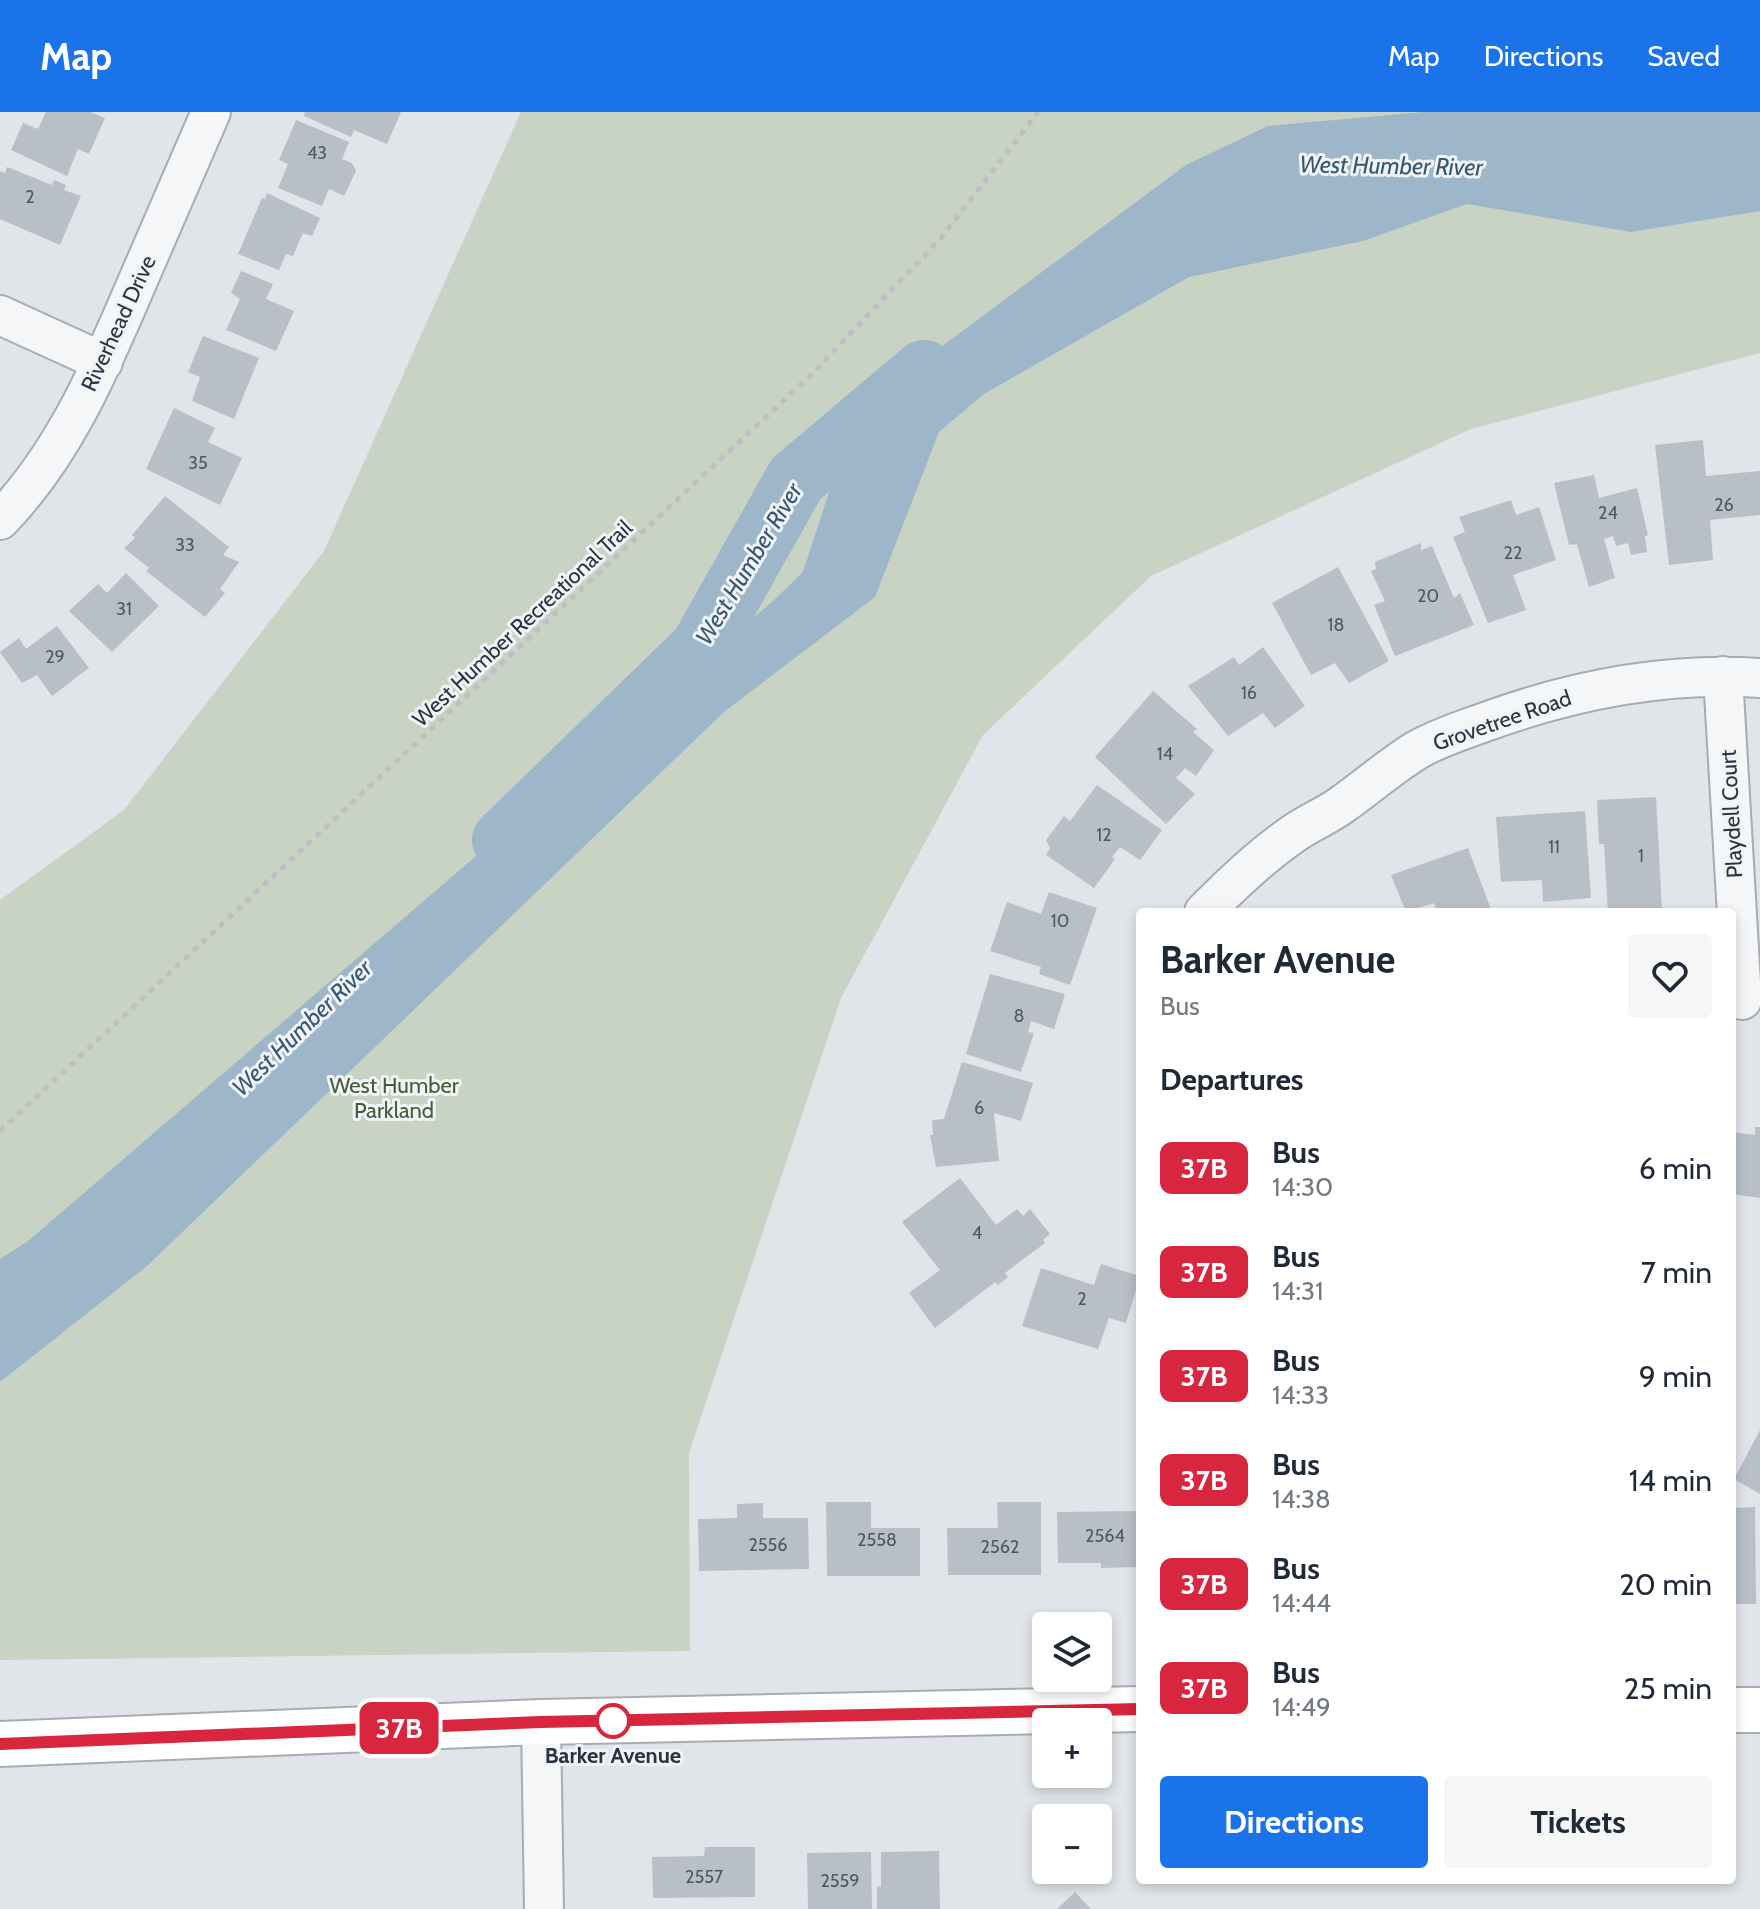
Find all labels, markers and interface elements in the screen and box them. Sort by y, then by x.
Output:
text: Map [40,33,112,80]
text: Map [1388,39,1440,73]
text: Directions [1484,39,1603,73]
text: Saved [1647,39,1720,73]
house number: 43 [307,142,327,164]
water label: West Humber River [1299,149,1485,182]
house number: 2 [25,186,35,208]
street label: Riverhead Drive [75,251,162,395]
house number: 35 [188,452,208,474]
water label: West Humber River [689,476,809,650]
house number: 26 [1714,494,1734,516]
house number: 24 [1598,502,1618,524]
street label: West Humber Recreational Trail [407,514,638,732]
house number: 33 [175,534,195,556]
house number: 22 [1504,542,1522,564]
house number: 20 [1417,585,1439,607]
house number: 31 [116,598,132,620]
house number: 18 [1328,614,1344,636]
house number: 29 [45,646,65,668]
house number: 16 [1241,682,1257,704]
street label: Grovetree Road [1430,684,1575,757]
house number: 14 [1157,743,1173,765]
street label: Playdell Court [1715,748,1748,879]
house number: 12 [1096,824,1112,846]
house number: 11 [1548,836,1560,858]
house number: 1 [1638,845,1644,867]
house number: 10 [1051,910,1069,932]
button: heart [1628,934,1712,1018]
text: Barker Avenue [1160,936,1395,983]
water label: West Humber River [226,952,379,1102]
text: Bus [1160,990,1200,1022]
house number: 8 [1014,1005,1024,1027]
text: Departures [1160,1061,1304,1098]
park label: West Humber Parkland [329,1072,459,1124]
house number: 6 [974,1097,984,1119]
text: Bus [1272,1134,1320,1171]
text: 6 min [1639,1150,1712,1187]
text: 37B [1181,1151,1227,1185]
text: 14:30 [1272,1171,1333,1203]
house number: 4 [972,1222,982,1244]
text: Bus [1272,1238,1320,1275]
text: 7 min [1641,1254,1712,1291]
text: 37B [1181,1255,1227,1289]
text: 14:31 [1272,1275,1323,1307]
house number: 2 [1077,1288,1087,1310]
text: Bus [1272,1342,1320,1379]
text: 9 min [1639,1358,1712,1395]
text: 37B [1181,1359,1227,1393]
text: 14:33 [1272,1379,1329,1411]
text: Bus [1272,1446,1320,1483]
text: 14 min [1629,1462,1712,1499]
text: 37B [1181,1463,1227,1497]
text: 14:38 [1272,1483,1331,1515]
house number: 2564 [1085,1525,1125,1547]
house number: 2558 [857,1529,897,1551]
house number: 2556 [748,1534,788,1556]
house number: 2562 [981,1536,1019,1558]
text: Bus [1272,1550,1320,1587]
text: 20 min [1619,1566,1712,1603]
text: 37B [1181,1567,1227,1601]
text: 14:44 [1272,1587,1331,1619]
map controls [1032,1612,1112,1884]
button: layers [1032,1612,1112,1692]
text: Bus [1272,1654,1320,1691]
text: 25 min [1624,1670,1712,1707]
text: 37B [1181,1671,1227,1705]
text: 14:49 [1272,1691,1331,1723]
line badge: 37B [353,1702,445,1754]
marker: Barker Avenue [596,1704,630,1738]
button: + [1032,1708,1112,1788]
text: 37B [376,1711,422,1745]
place label: Barker Avenue [545,1742,681,1769]
button: Directions [1160,1776,1428,1868]
button: Tickets [1444,1776,1712,1868]
button: − [1032,1804,1112,1884]
house number: 2557 [685,1866,723,1888]
house number: 2559 [820,1870,860,1892]

